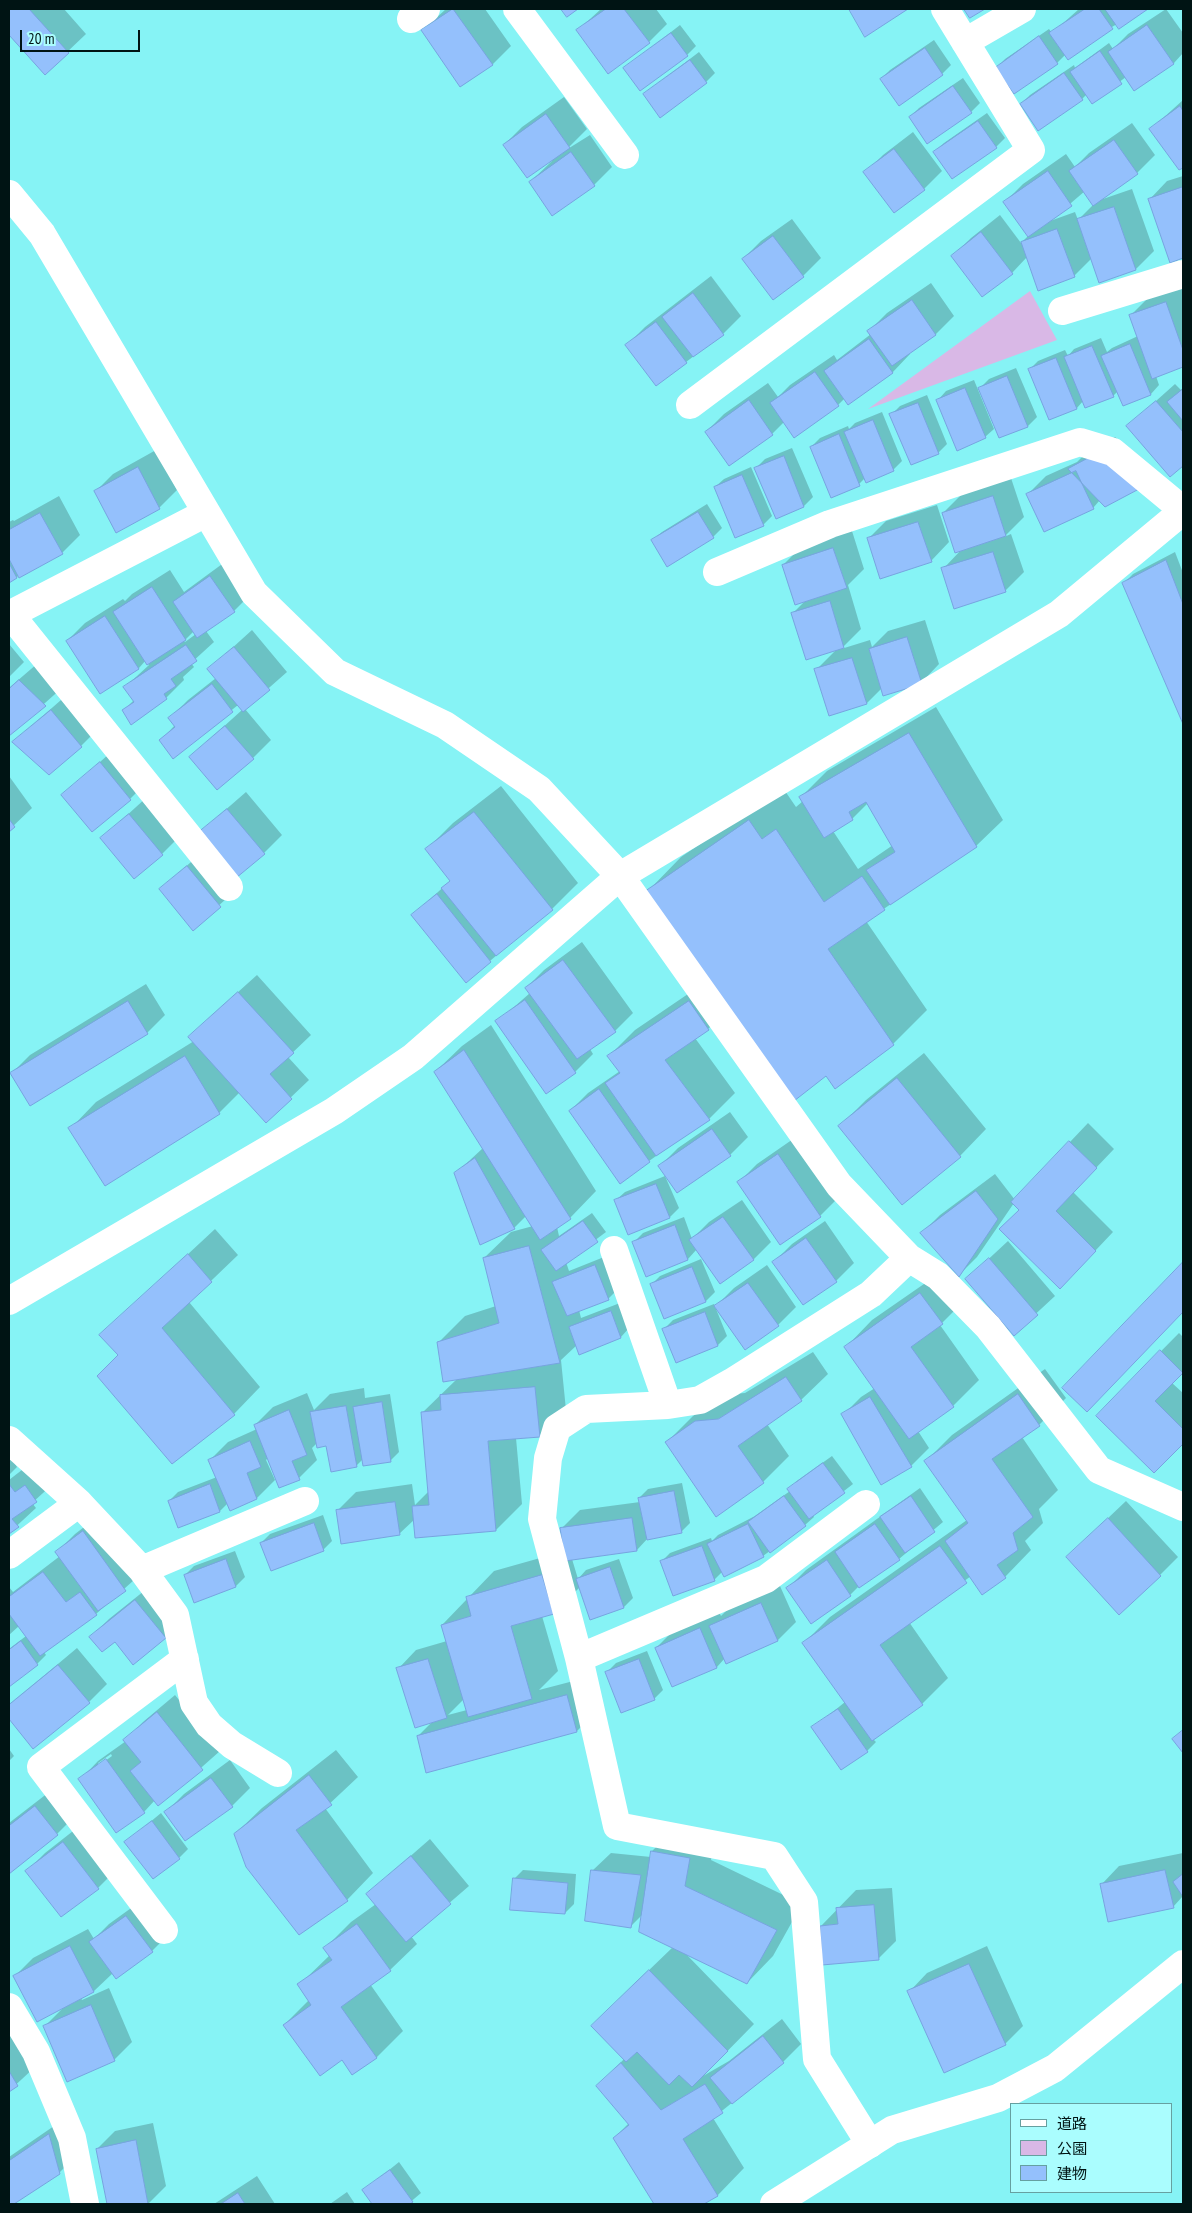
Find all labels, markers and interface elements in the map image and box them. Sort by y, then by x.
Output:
scale bar [22,20,142,52]
text: 20 m [28,29,54,48]
legend [1010,2103,1172,2193]
text: 道路 [1057,2114,1087,2133]
text: 公園 [1057,2139,1087,2158]
text: 建物 [1057,2164,1087,2183]

